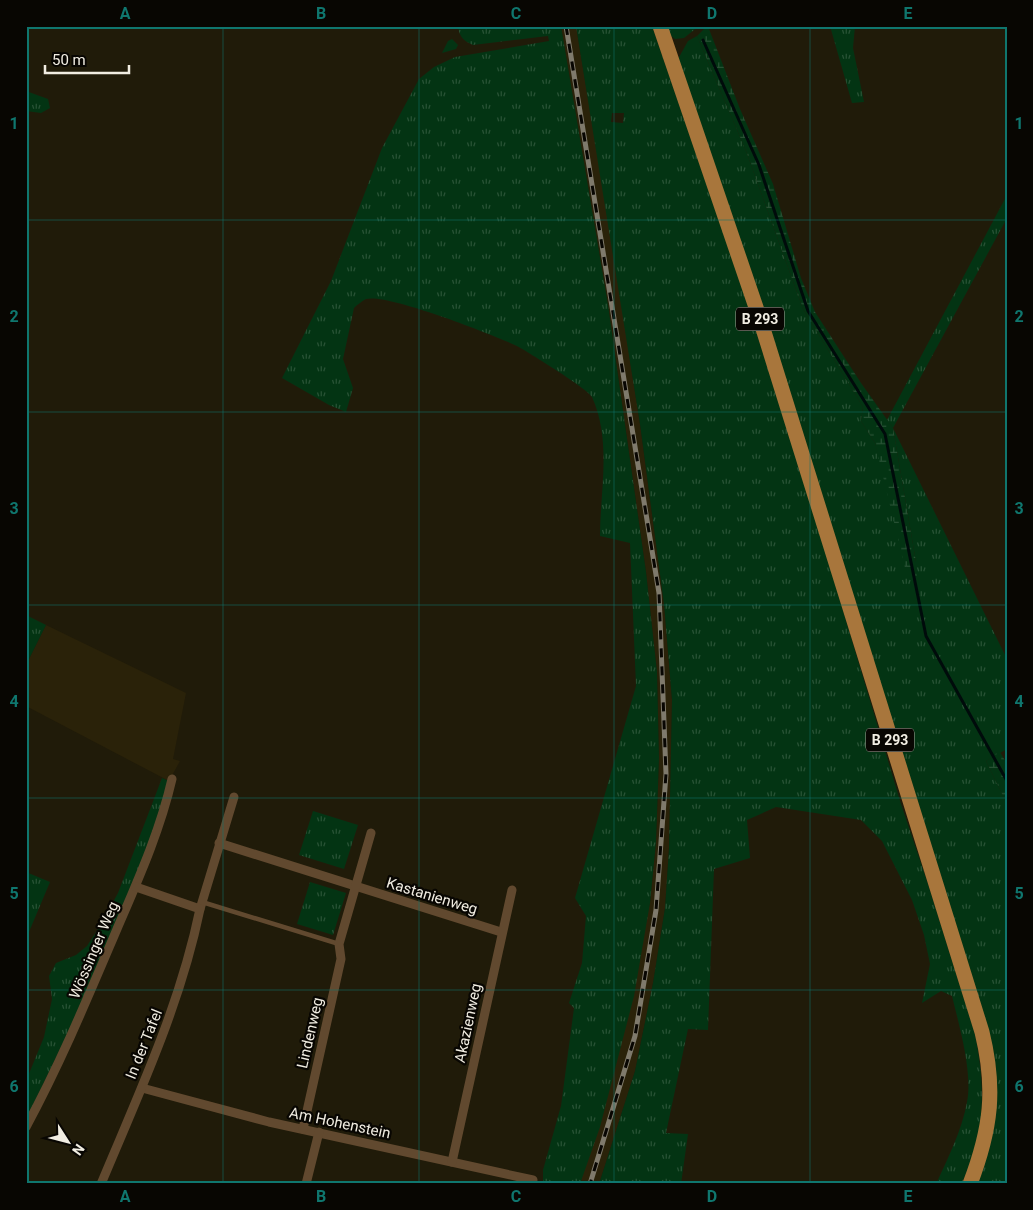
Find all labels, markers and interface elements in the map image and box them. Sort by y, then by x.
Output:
text: A [120,4,131,23]
text: B [316,4,326,23]
text: C [511,4,521,23]
text: D [707,4,717,23]
text: E [904,4,913,23]
scale bar [45,42,129,74]
text: 50 m [52,51,86,69]
text: 1 [9,114,19,133]
text: 1 [1014,114,1024,133]
text: 2 [9,307,19,326]
text: 2 [1014,307,1024,326]
road number: B 293 [736,308,784,330]
text: 3 [9,499,19,518]
text: 3 [1014,499,1024,518]
text: 4 [9,692,19,711]
text: 4 [1014,692,1024,711]
road number: B 293 [866,728,914,752]
street label: Kastanienweg [384,874,480,918]
text: 5 [9,884,19,903]
text: 5 [1014,884,1024,903]
street label: Wössinger Weg [65,899,123,1001]
street label: Akazienweg [451,982,485,1064]
street label: Lindenweg [293,996,327,1070]
street label: In der Tafel [122,1006,166,1082]
text: 6 [9,1077,19,1096]
text: 6 [1014,1077,1024,1096]
street label: Am Hohenstein [288,1103,392,1143]
north arrow [42,1118,92,1168]
text: N [69,1141,88,1158]
text: A [120,1187,131,1206]
text: B [316,1187,326,1206]
text: C [511,1187,521,1206]
text: D [707,1187,717,1206]
text: E [904,1187,913,1206]

